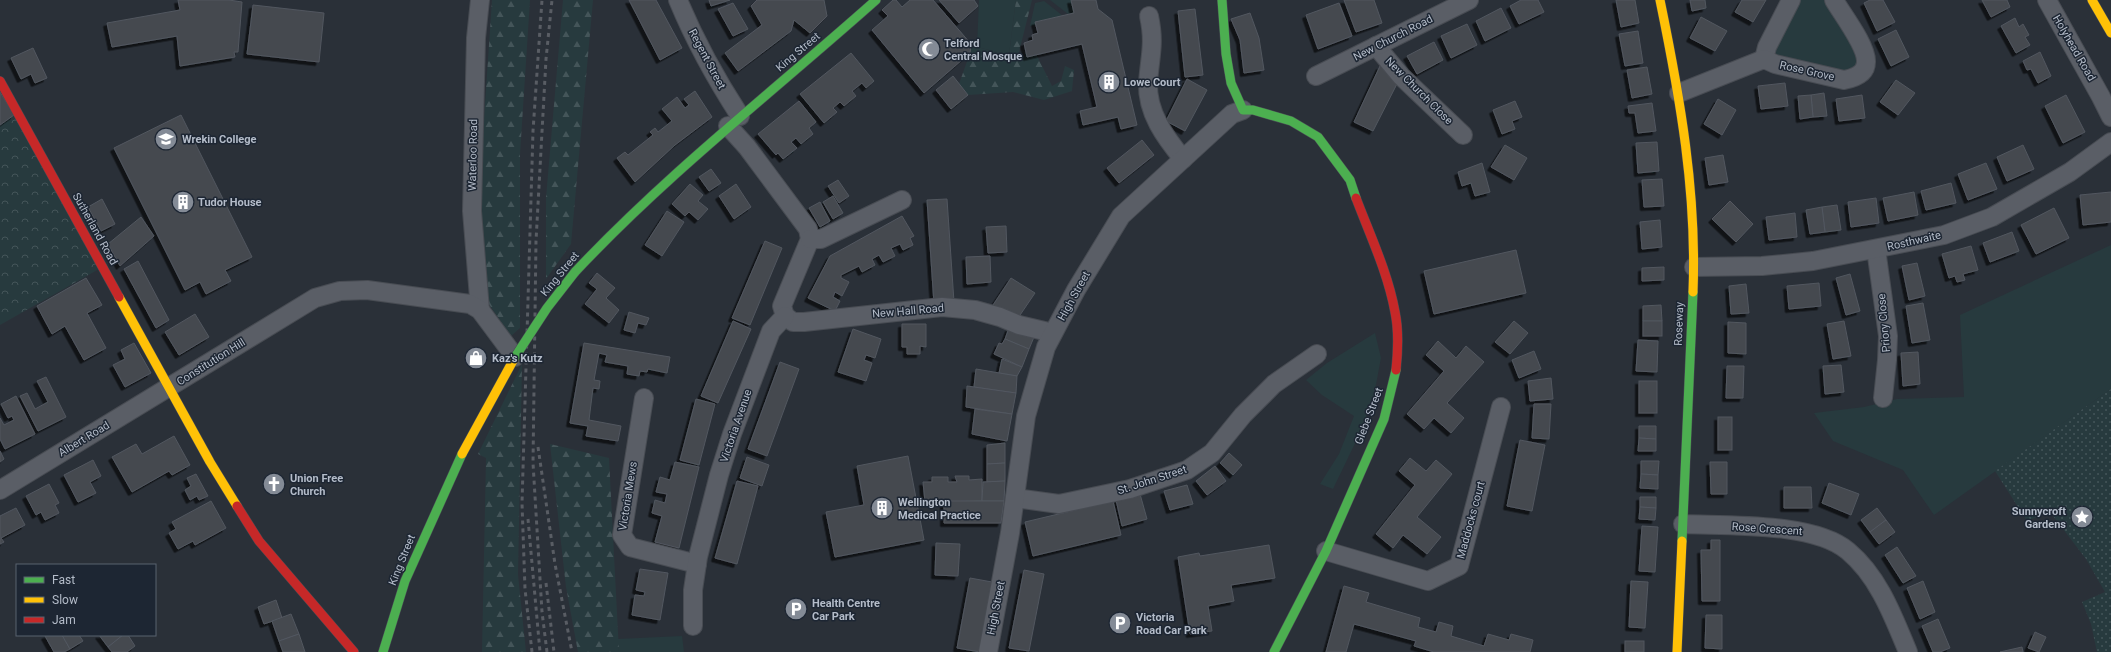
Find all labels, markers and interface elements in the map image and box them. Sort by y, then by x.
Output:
street label: New Church Road [1351,12,1435,64]
street label: Holyhead Road [2050,13,2098,83]
street label: Regent Street [686,27,728,92]
street label: King Street [773,30,823,74]
mosque icon: Telford Central Mosque [916,36,942,62]
place label: Telford Central Mosque [944,37,1022,63]
street label: New Church Close [1383,55,1455,127]
street label: Rose Grove [1778,58,1836,84]
building icon: Lowe Court [1096,69,1122,95]
place label: Lowe Court [1124,76,1181,89]
street label: Waterloo Road [466,119,480,191]
school or university icon: Wrekin College [153,126,179,152]
place label: Wrekin College [182,133,257,146]
building icon: Tudor House [170,189,196,215]
street label: Sutherland Road [70,191,120,267]
place label: Tudor House [198,196,262,209]
street label: Rosthwaite [1886,228,1942,253]
street label: King Street [538,249,582,299]
street label: High Street [1055,269,1093,323]
street label: Priory Close [1875,293,1893,353]
street label: New Hall Road [872,301,944,321]
street label: Roseway [1672,301,1686,346]
street label: Constitution Hill [174,336,248,388]
shop icon: Kaz's Kutz [463,345,489,371]
place label: Kaz's Kutz [492,352,543,365]
street label: Glebe Street [1352,385,1386,446]
street label: Victoria Avenue [717,388,755,464]
street label: Albert Road [56,419,112,459]
street label: Victoria Mews [616,460,640,531]
street label: St. John Street [1116,463,1189,497]
church icon: Union Free Church [261,471,287,497]
place label: Union Free Church [290,472,343,498]
street label: Maddocks court [1454,479,1488,560]
building icon: Wellington Medical Practice [869,495,895,521]
place label: Wellington Medical Practice [898,496,981,522]
place icon: Sunnycroft Gardens [2069,504,2095,530]
place label: Sunnycroft Gardens [2012,505,2066,531]
street label: Rose Crescent [1731,520,1803,538]
street label: King Street [386,532,418,587]
legend [16,564,156,636]
text: Fast [52,573,75,587]
street label: High Street [984,580,1008,636]
text: Slow [52,593,78,607]
parking icon: Health Centre Car Park [783,596,809,622]
place label: Health Centre Car Park [812,597,880,623]
parking icon: Victoria Road Car Park [1107,610,1133,636]
place label: Victoria Road Car Park [1136,611,1207,637]
text: Jam [52,613,76,627]

